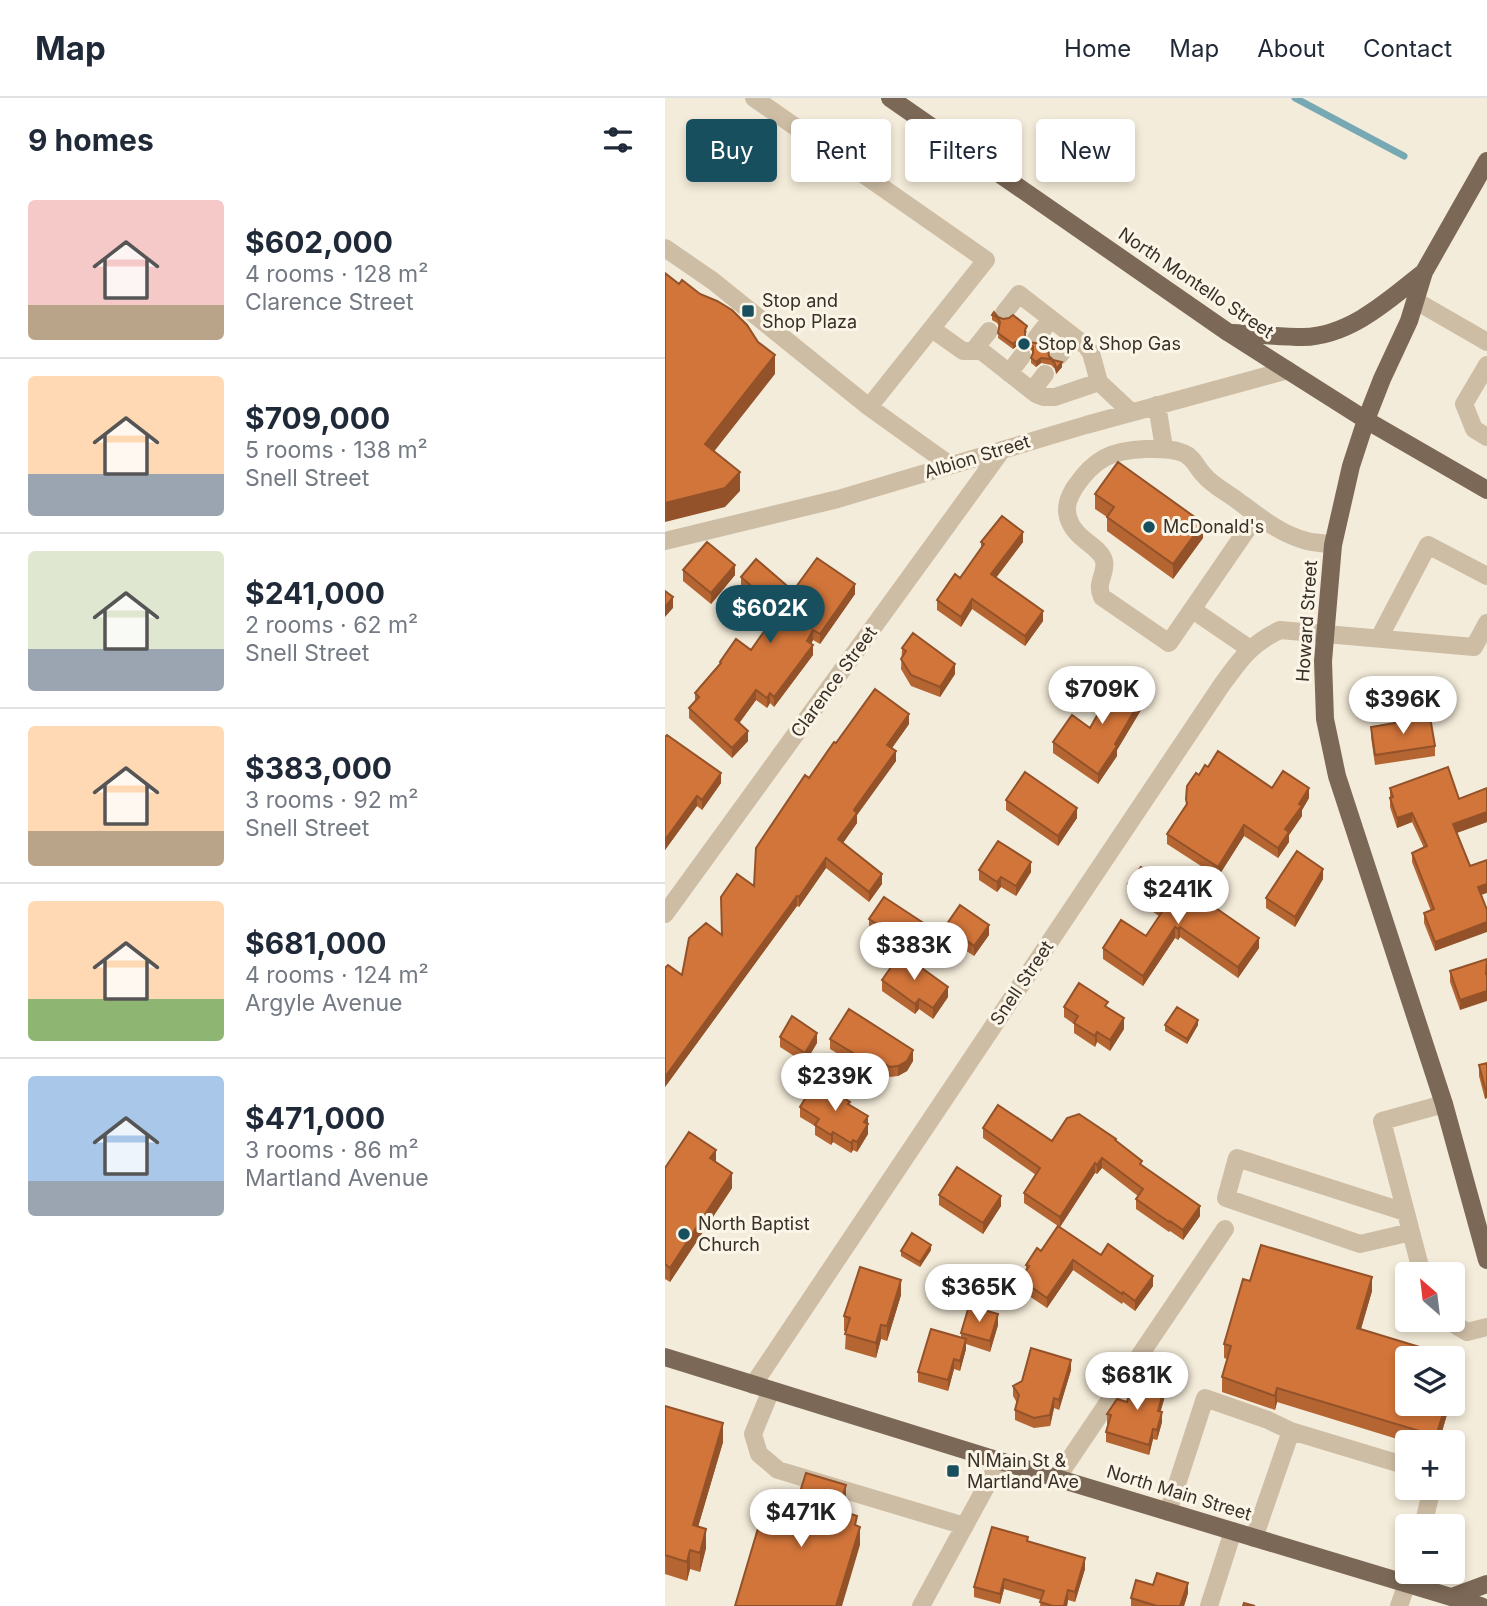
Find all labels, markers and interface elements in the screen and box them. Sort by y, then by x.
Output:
text: Map [35,28,106,68]
text: Home [1064,34,1131,63]
text: Map [1169,34,1219,63]
text: About [1257,34,1325,63]
text: Contact [1363,34,1452,63]
chip: Buy [686,119,777,182]
chip: Rent [791,119,891,182]
chip: Filters [905,119,1022,182]
chip: New [1036,119,1135,182]
icon: filters [599,121,637,159]
text: 9 homes [28,122,154,158]
street label: North Montello Street [1115,223,1278,342]
text: $602,000 [245,224,393,260]
icon: home [84,228,168,312]
text: 4 rooms · 128 m² [245,260,428,288]
text: Clarence Street [245,288,413,316]
place label: Stop and Shop Plaza [762,290,857,332]
marker: Stop and Shop Plaza [740,303,756,319]
place label: Stop & Shop Gas [1038,333,1181,354]
marker: Stop & Shop Gas [1016,336,1032,352]
text: $709,000 [245,400,390,436]
icon: home [84,404,168,488]
street label: Albion Street [921,430,1032,483]
text: 5 rooms · 138 m² [245,436,428,464]
text: Snell Street [245,464,369,492]
place label: McDonald's [1163,516,1264,537]
marker: McDonald's [1141,519,1157,535]
street label: Howard Street [1292,559,1321,683]
text: $241,000 [245,575,385,611]
icon: home [84,579,168,663]
pin: $602K [721,586,819,645]
text: $602K [732,594,808,622]
text: 2 rooms · 62 m² [245,611,418,639]
street label: Clarence Street [786,622,881,741]
text: Snell Street [245,639,369,667]
pin: $709K [1053,666,1151,726]
text: $709K [1064,675,1140,703]
pin: $396K [1354,676,1452,736]
text: $396K [1365,685,1441,713]
text: $383,000 [245,750,392,786]
icon: home [84,754,168,838]
text: 3 rooms · 92 m² [245,786,418,814]
text: Snell Street [245,814,369,842]
pin: $241K [1129,866,1227,926]
text: $241K [1143,875,1213,903]
pin: $383K [865,922,963,982]
text: $681,000 [245,925,386,961]
icon: home [84,929,168,1013]
text: $383K [876,931,952,959]
street label: Snell Street [986,936,1058,1029]
text: 4 rooms · 124 m² [245,961,429,989]
text: Argyle Avenue [245,989,403,1017]
pin: $239K [786,1054,884,1113]
text: $239K [797,1062,873,1090]
text: $471,000 [245,1100,385,1136]
icon: home [84,1104,168,1188]
text: 3 rooms · 86 m² [245,1136,419,1164]
text: Martland Avenue [245,1164,429,1192]
place label: North Baptist Church [698,1213,810,1255]
marker: North Baptist Church [676,1226,692,1242]
north arrow [1395,1262,1465,1332]
map controls [1395,1262,1465,1584]
pin: $365K [930,1264,1028,1324]
text: $365K [941,1273,1017,1301]
button: layers [1395,1346,1465,1416]
pin: $681K [1088,1352,1186,1412]
text: $681K [1101,1361,1173,1389]
button: + [1395,1430,1465,1500]
place label: N Main St & Martland Ave [967,1450,1079,1492]
street label: North Main Street [1104,1461,1254,1525]
marker: N Main St & Martland Ave [945,1463,961,1479]
pin: $471K [752,1490,850,1549]
text: $471K [766,1498,836,1526]
button: − [1395,1514,1465,1584]

